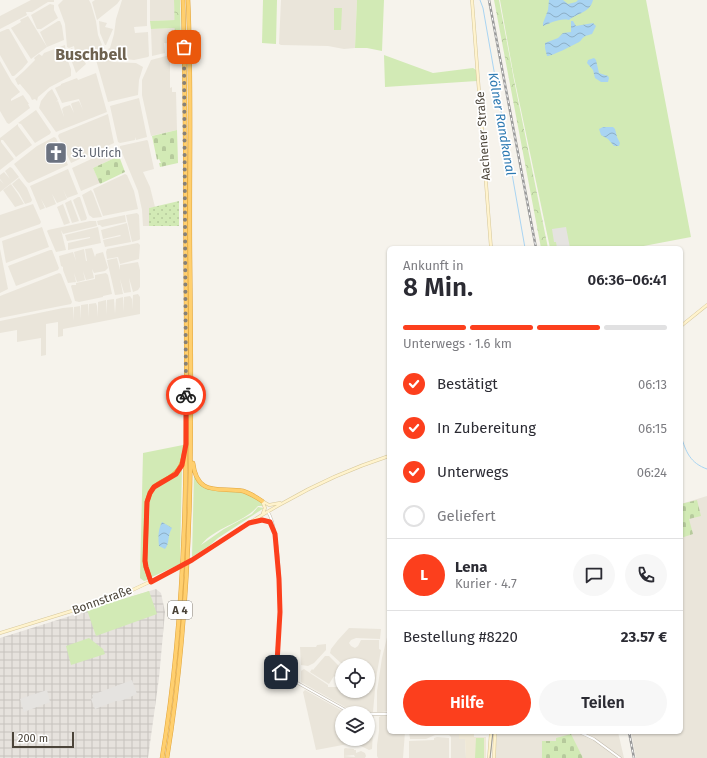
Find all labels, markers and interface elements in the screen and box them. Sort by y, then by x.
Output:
pin [167,30,201,64]
icon: bag [173,36,195,58]
district label: Buschbell [55,45,127,64]
water label: Kölner Randkanal [486,71,519,177]
street label: Aachener Straße [473,91,493,181]
church icon: St. Ulrich [43,140,69,166]
place label: St. Ulrich [72,146,121,160]
text: Ankunft in [403,258,464,273]
text: 06:36–06:41 [588,271,667,289]
text: 8 Min. [403,272,473,303]
text: Unterwegs · 1.6 km [403,336,512,351]
icon: check [403,373,425,395]
courier [166,375,206,415]
text: Bestätigt [437,375,498,393]
text: 06:13 [638,377,667,392]
icon: bike [175,384,197,406]
icon: check [403,417,425,439]
text: In Zubereitung [437,419,536,437]
text: 06:15 [638,421,667,436]
icon: check [403,461,425,483]
text: Unterwegs [437,463,509,481]
text: 06:24 [637,465,667,480]
text: Geliefert [437,507,496,525]
button: chat [573,554,615,596]
button: phone [625,554,667,596]
text: Lena [455,558,487,576]
text: L [420,566,428,584]
text: Kurier · 4.7 [455,576,517,591]
street label: Bonnstraße [70,583,134,617]
road number: A 4 [168,601,192,619]
text: Bestellung #8220 [403,628,518,646]
text: 23.57 € [621,628,667,646]
pin [264,655,298,689]
map controls [335,658,375,746]
button: locate [335,658,375,698]
icon: home [270,661,292,683]
button: Hilfe [403,680,531,726]
button: Teilen [539,680,667,726]
button: layers [335,706,375,746]
scale bar [12,730,74,749]
text: 200 m [18,732,48,745]

